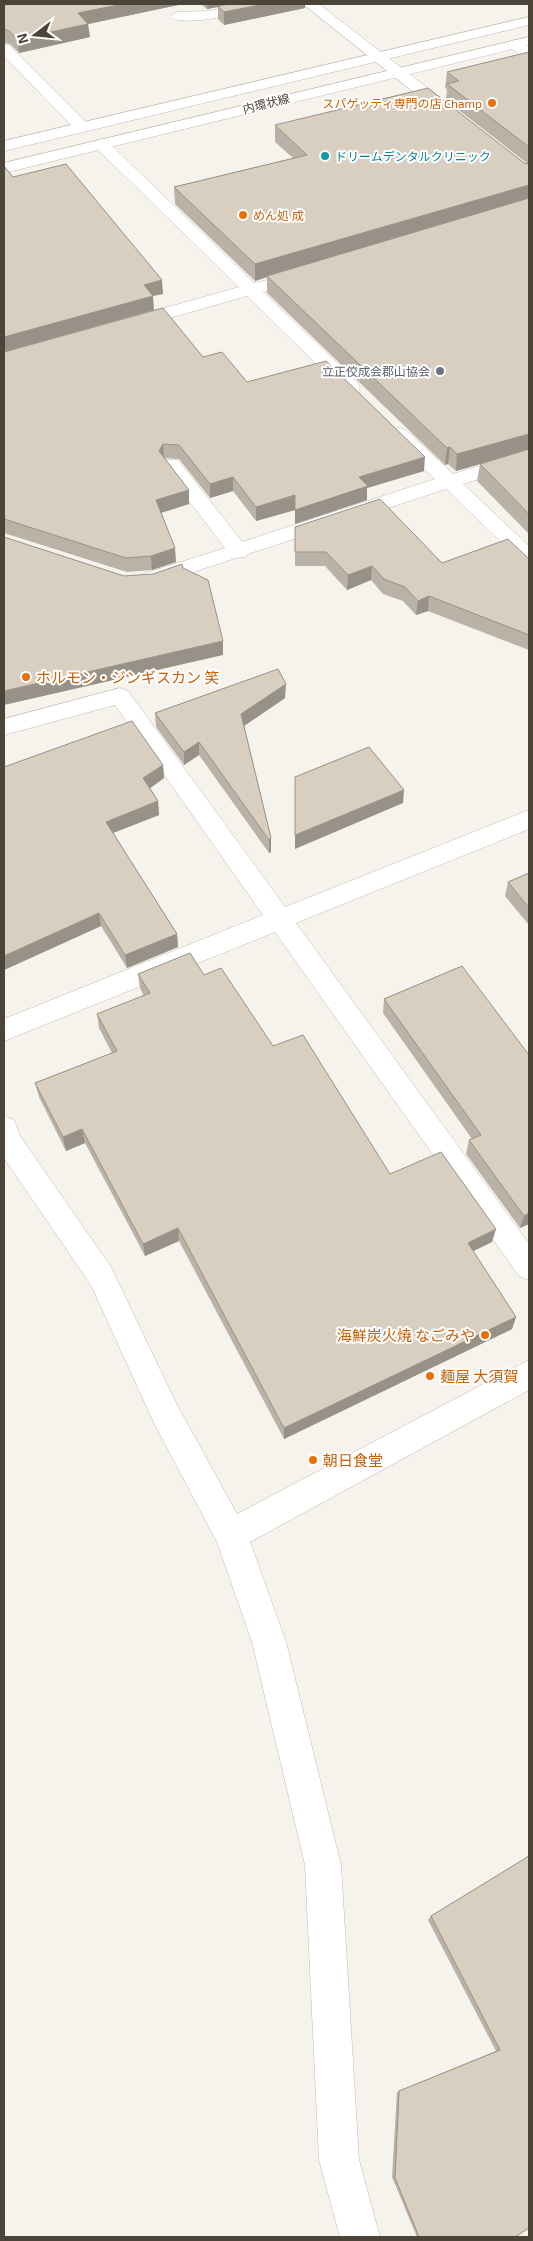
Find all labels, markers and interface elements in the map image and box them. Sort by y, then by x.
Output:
north arrow [10,10,60,60]
text: N [12,32,32,46]
street label: 内環状線 [241,90,291,116]
place label: スパゲッティ専門の店 Champ [322,96,482,110]
marker: スパゲッティ専門の店 Champ [486,97,498,109]
place label: ドリームデンタルクリニック [335,149,491,163]
marker: ドリームデンタルクリニック [319,150,331,162]
place label: めん処 成 [253,208,304,222]
marker: めん処 成 [237,209,249,221]
place label: 立正佼成会郡山協会 [322,364,430,378]
marker: 立正佼成会郡山協会 [434,365,446,377]
place label: ホルモン・ジンギスカン 笑 [36,668,219,686]
marker: ホルモン・ジンギスカン 笑 [20,671,32,683]
place label: 海鮮炭火焼 なごみや [337,1326,475,1344]
marker: 海鮮炭火焼 なごみや [479,1329,491,1341]
place label: 麺屋 大須賀 [440,1367,518,1385]
marker: 麺屋 大須賀 [424,1370,436,1382]
place label: 朝日食堂 [323,1451,383,1469]
marker: 朝日食堂 [307,1454,319,1466]

